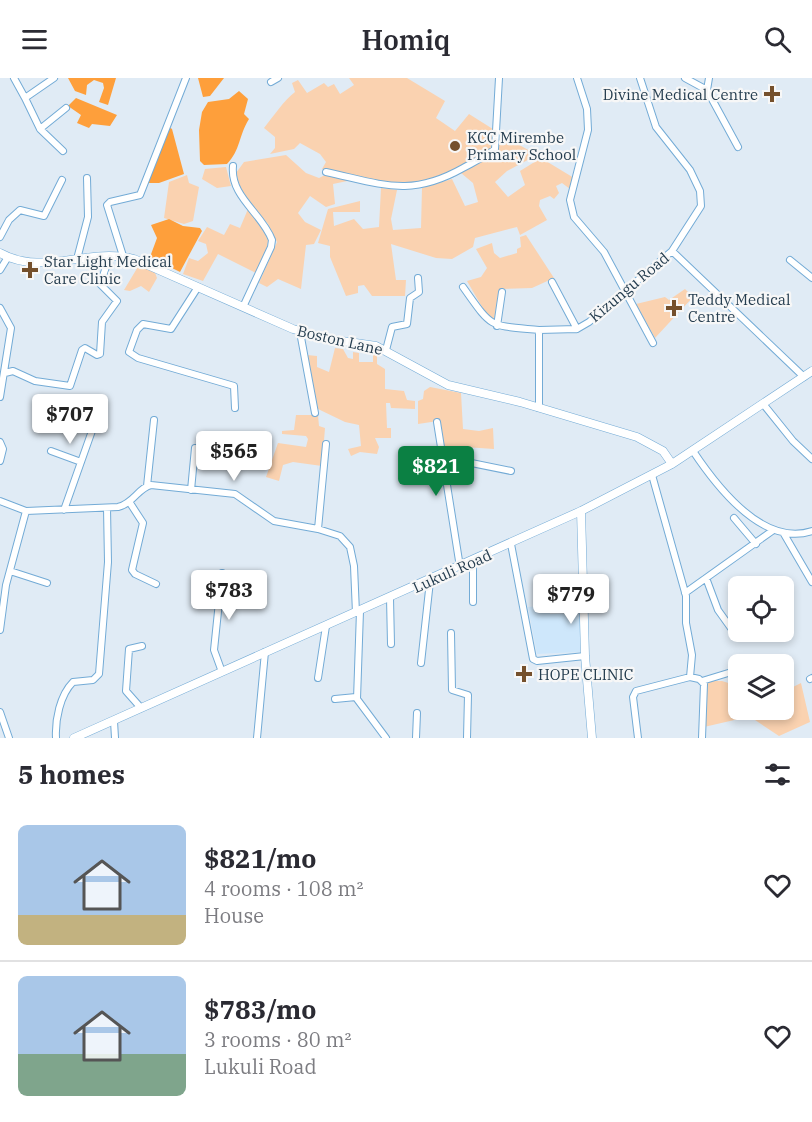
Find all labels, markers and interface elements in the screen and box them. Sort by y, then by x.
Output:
text: Homiq [362,22,450,57]
icon: menu [18,23,51,56]
icon: search [761,23,794,56]
place label: Divine Medical Centre [603,85,758,104]
marker: Divine Medical Centre [763,85,781,103]
place label: KCC Mirembe Primary School [467,128,576,164]
marker: KCC Mirembe Primary School [448,139,462,153]
street label: Kizungu Road [585,248,673,326]
place label: Star Light Medical Care Clinic [44,252,172,288]
marker: Star Light Medical Care Clinic [21,261,39,279]
place label: Teddy Medical Centre [688,290,791,326]
marker: Teddy Medical Centre [665,299,683,317]
street label: Boston Lane [295,321,385,359]
pin: $707 [34,394,106,445]
text: $707 [46,400,94,427]
pin: $565 [198,431,270,482]
text: $565 [210,437,258,464]
pin: $821 [400,446,472,497]
text: $821 [412,452,460,479]
street label: Lukuli Road [410,545,494,597]
pin: $783 [193,570,265,621]
pin: $779 [535,574,607,625]
text: $783 [205,576,253,603]
map controls [728,576,794,720]
button: locate [728,576,794,642]
text: $779 [547,580,595,607]
button: layers [728,654,794,720]
marker: HOPE CLINIC [515,665,533,683]
place label: HOPE CLINIC [538,665,633,684]
text: 5 homes [18,757,125,791]
icon: filters [761,758,794,791]
text: $821/mo [204,841,316,875]
icon: home [66,849,138,921]
icon: heart [761,869,794,902]
text: 4 rooms · 108 m² [204,875,363,902]
text: House [204,902,264,929]
text: $783/mo [204,992,316,1026]
icon: home [66,1000,138,1072]
icon: heart [761,1020,794,1053]
text: 3 rooms · 80 m² [204,1026,351,1053]
text: Lukuli Road [204,1053,317,1080]

